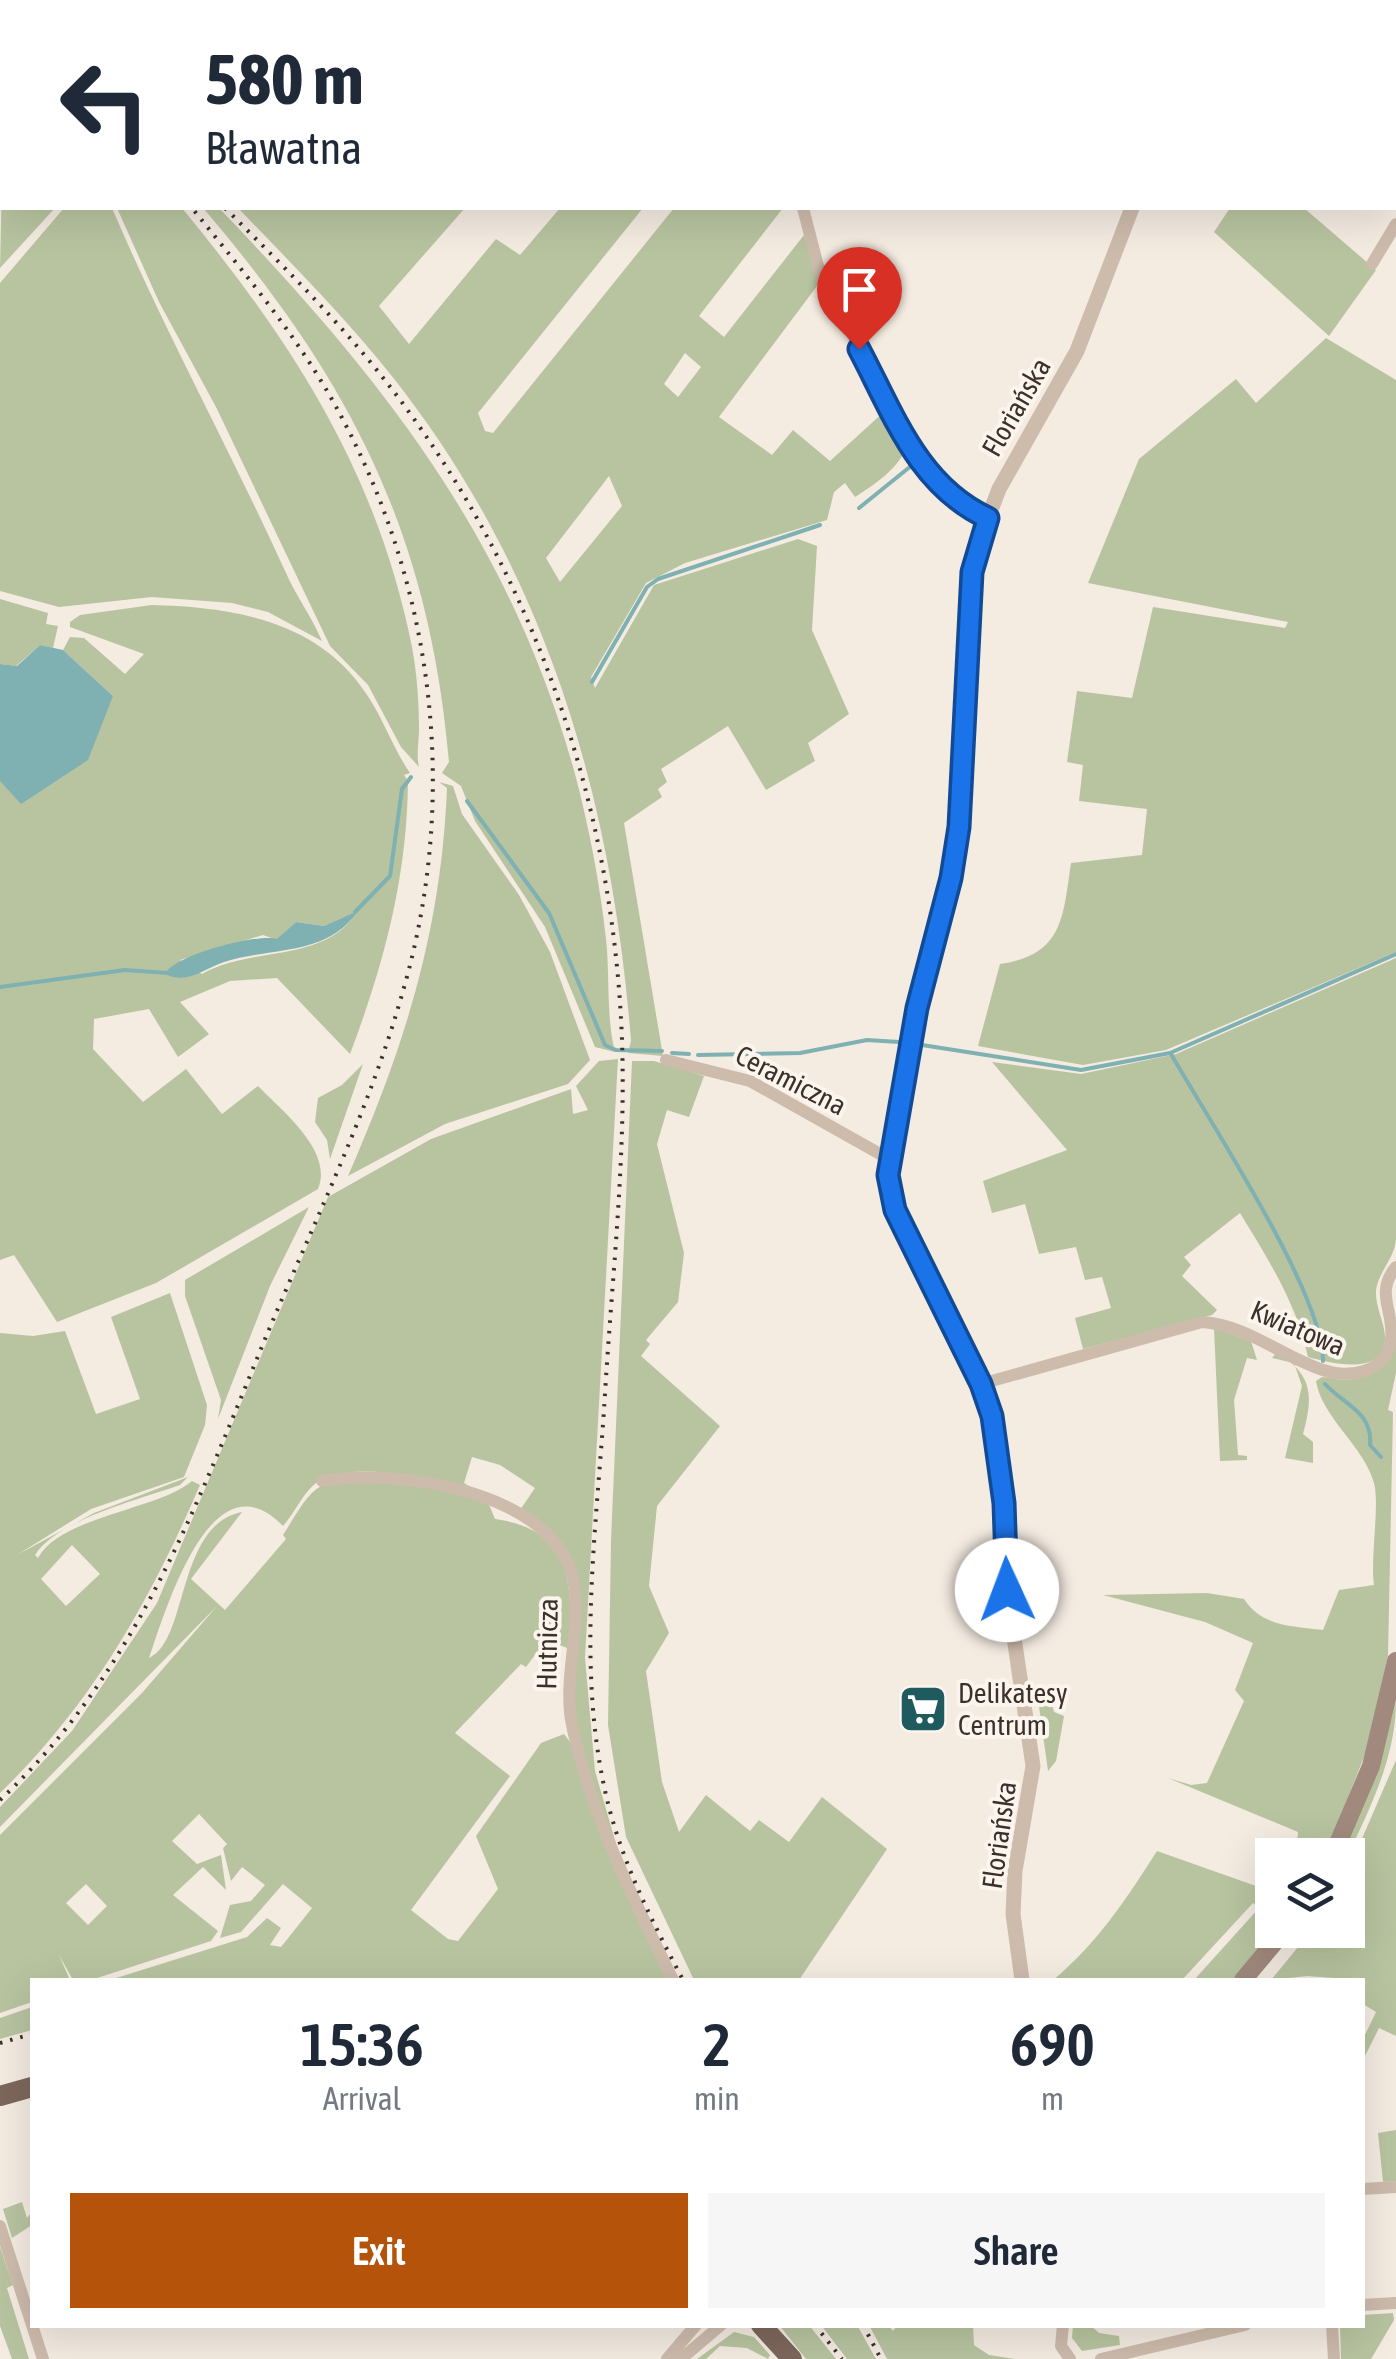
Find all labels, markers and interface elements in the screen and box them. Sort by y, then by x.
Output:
text: 580 m [205,39,364,119]
icon: left [40,40,170,170]
text: Bławatna [205,122,362,174]
pin [817,247,902,350]
icon: arrive [832,262,887,317]
street label: Floriańska [975,352,1057,462]
street label: Ceramiczna [730,1039,852,1121]
street label: Kwiatowa [1246,1294,1350,1362]
position arrow [955,1538,1059,1642]
street label: Hutnicza [530,1598,564,1690]
place label: Delikatesy Centrum [958,1677,1068,1741]
supermarket icon: Delikatesy Centrum [897,1683,949,1735]
street label: Floriańska [976,1779,1022,1891]
map controls [1255,1838,1365,1948]
button: layers [1255,1838,1365,1948]
text: 15:36 [300,2010,424,2079]
text: 2 [703,2010,731,2079]
text: 690 [1010,2010,1095,2079]
text: Arrival [323,2080,401,2117]
text: min [694,2080,740,2117]
text: m [1041,2080,1064,2117]
button: Exit [70,2193,688,2308]
button: Share [708,2193,1325,2308]

